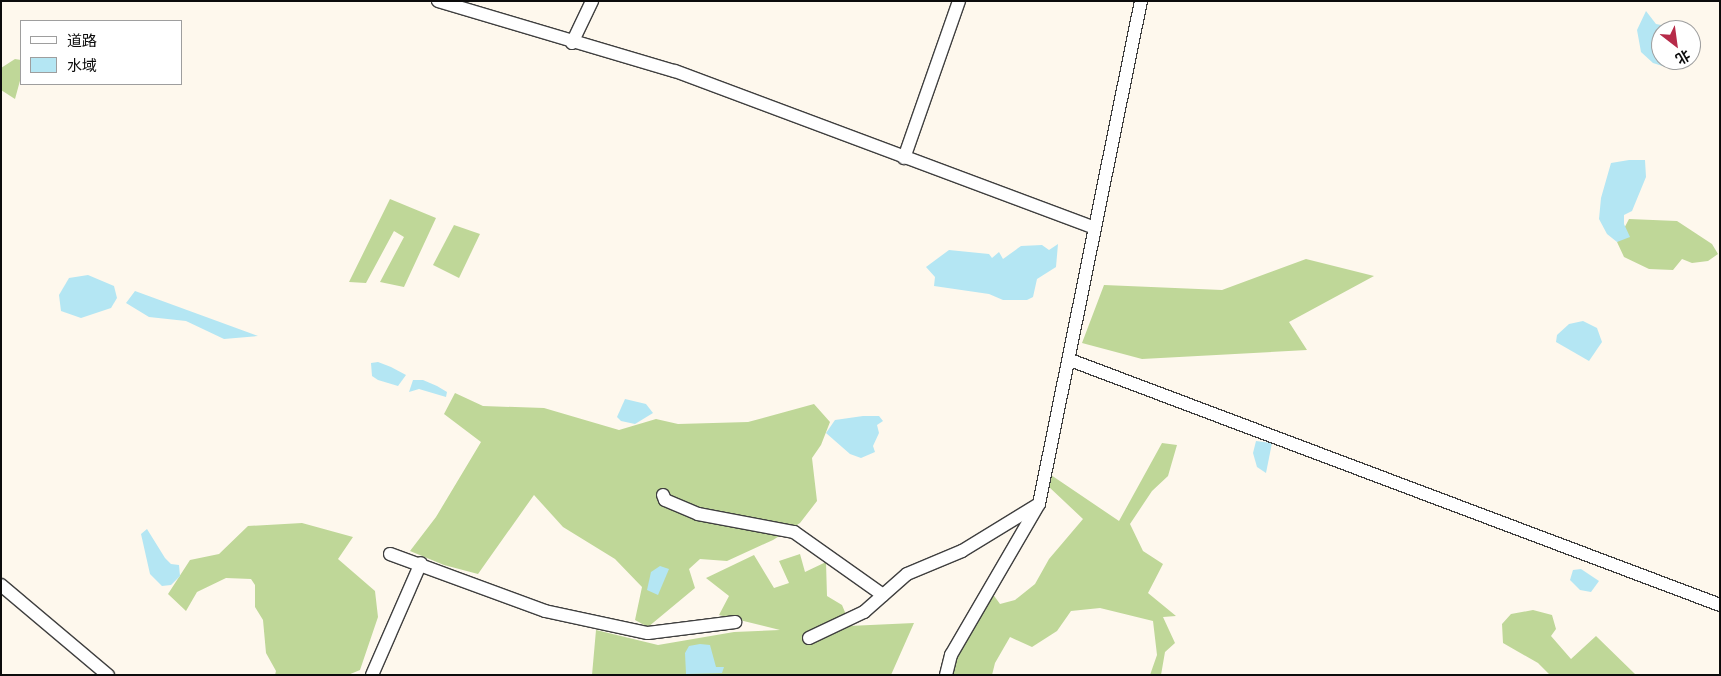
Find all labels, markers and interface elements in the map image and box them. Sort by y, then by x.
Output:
legend [20,20,182,85]
north arrow [1651,20,1701,70]
text: 道路 [67,32,97,50]
text: 北 [1673,47,1693,68]
text: 水域 [67,57,97,75]

